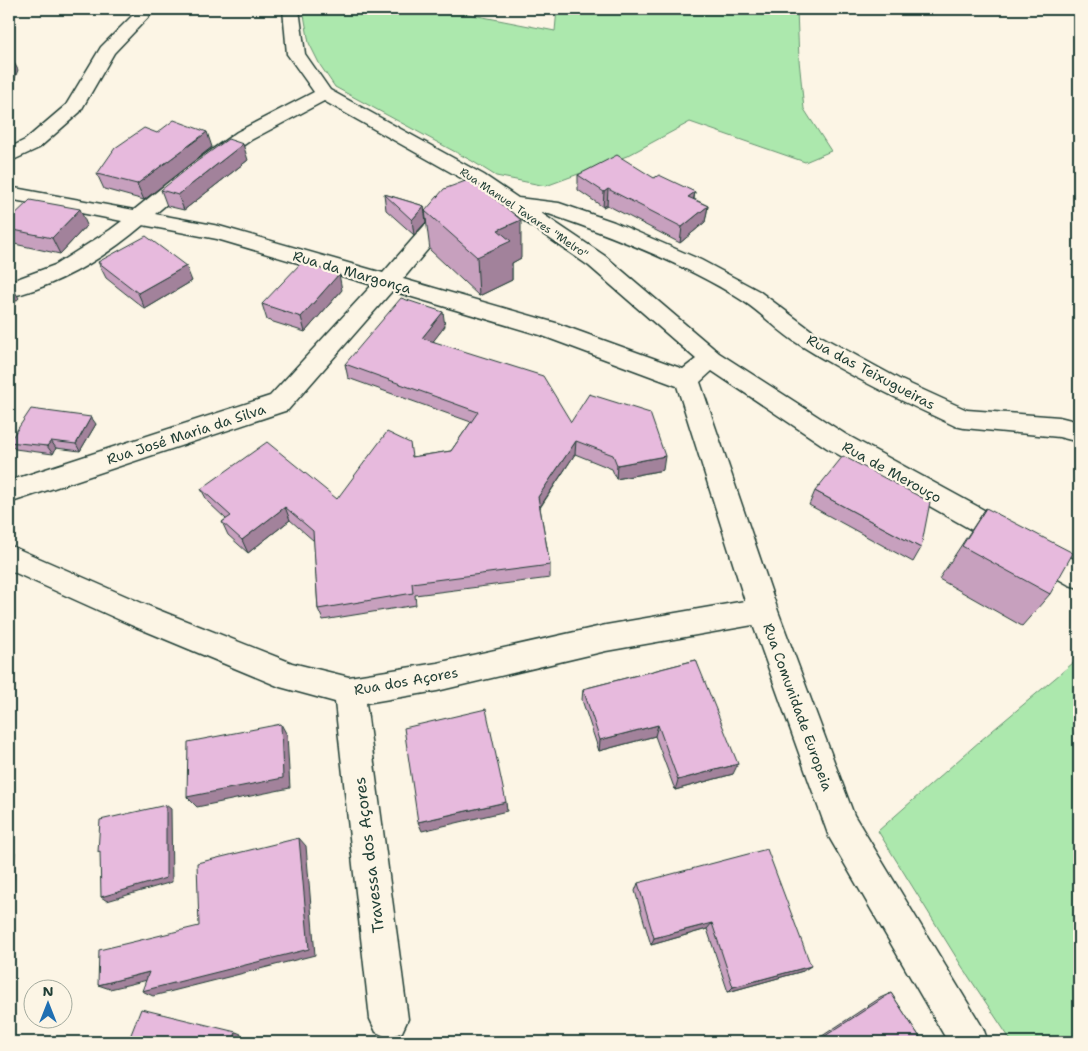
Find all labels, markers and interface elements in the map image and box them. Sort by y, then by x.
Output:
street label: Rua Manuel Tavares "Melro" [457,164,591,262]
street label: Rua da Margonça [291,247,413,298]
street label: Rua das Teixugueiras [804,330,939,414]
street label: Rua José Maria da Silva [104,400,268,468]
street label: Rua de Merouço [839,437,945,507]
street label: Rua Comunidade Europeia [759,621,837,794]
street label: Rua dos Açores [353,663,459,699]
street label: Travessa dos Açores [349,776,389,934]
north arrow [22,978,72,1028]
text: N [42,982,54,1000]

